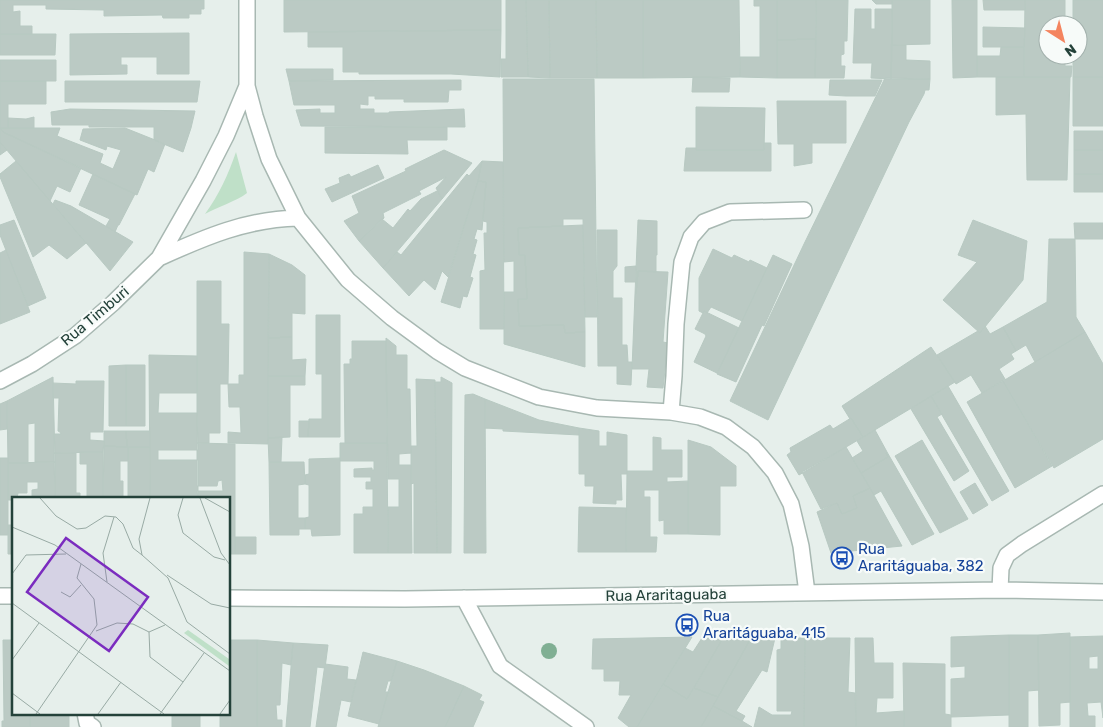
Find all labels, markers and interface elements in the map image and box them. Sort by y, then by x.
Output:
north arrow [1038,15,1088,65]
text: N [1061,40,1079,60]
street label: Rua Timburi [57,282,133,350]
inset map [12,497,230,714]
place label: Rua Araritáguaba, 382 [858,540,984,575]
bus stop icon: Rua Araritáguaba, 382 [830,546,854,570]
street label: Rua Araritaguaba [605,585,727,605]
place label: Rua Araritáguaba, 415 [703,607,826,642]
bus stop icon: Rua Araritáguaba, 415 [675,613,699,637]

